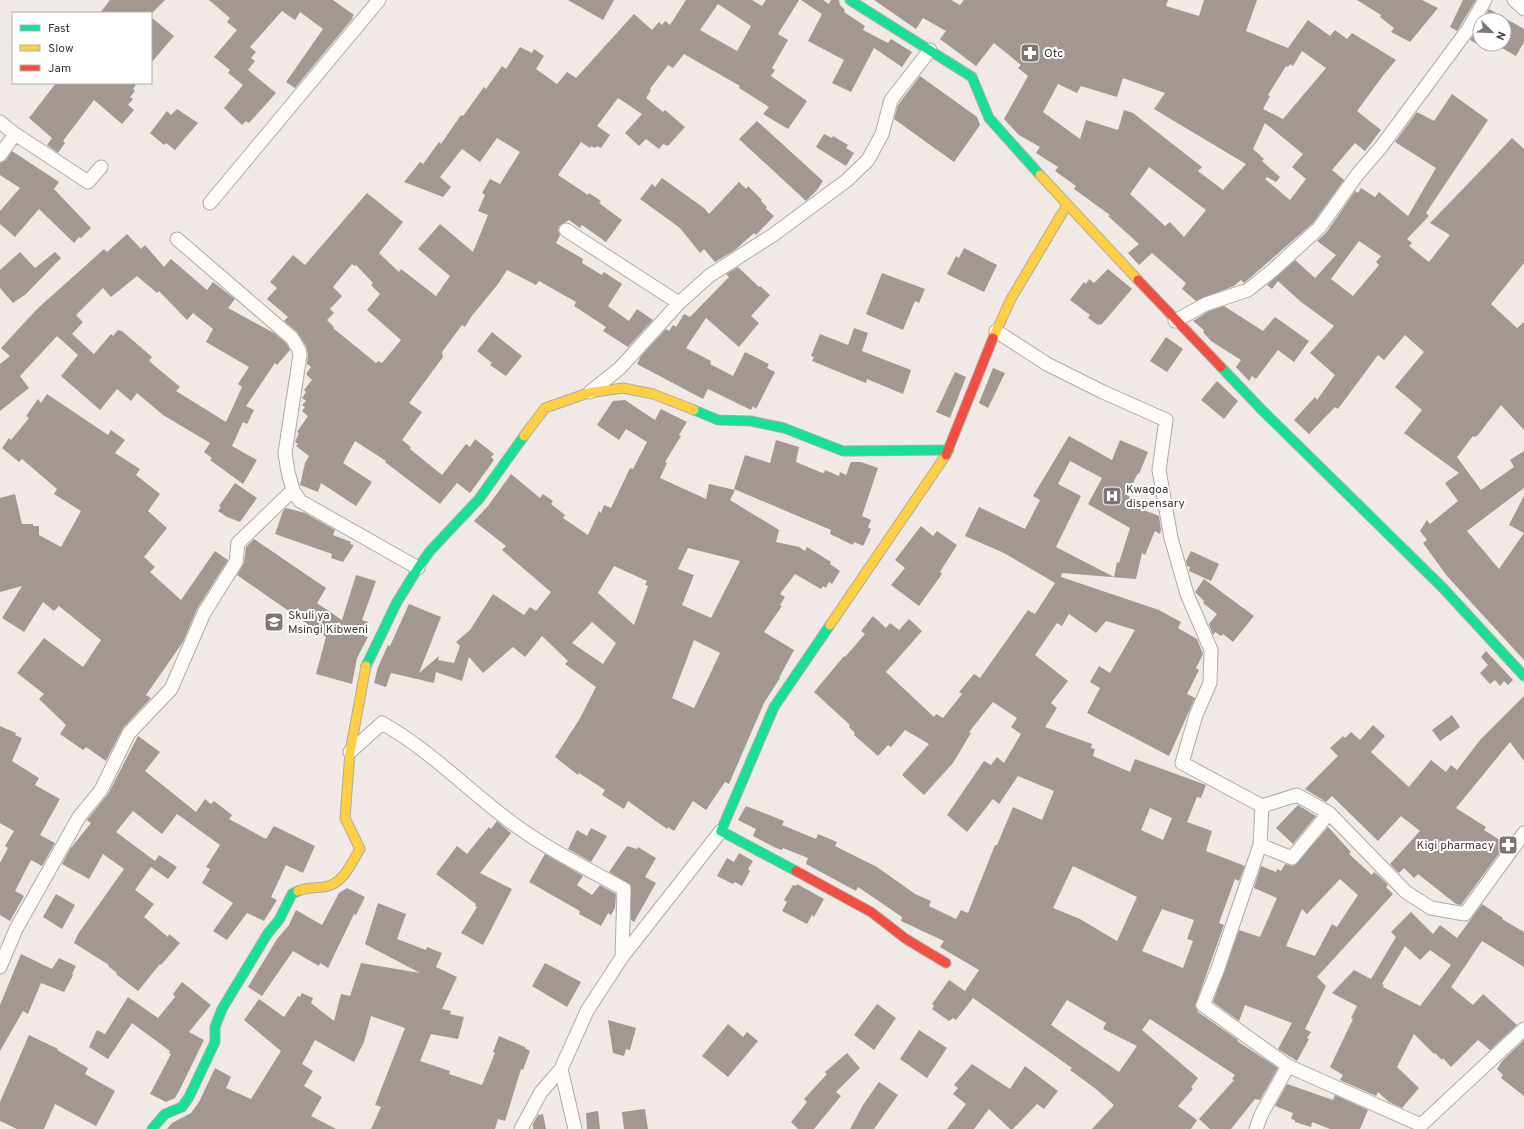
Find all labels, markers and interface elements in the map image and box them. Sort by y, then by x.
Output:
legend [12,12,152,84]
north arrow [1472,12,1512,52]
text: Fast [48,21,70,37]
text: N [1492,29,1508,42]
text: Slow [48,41,74,57]
pharmacy icon: Otc [1019,42,1041,64]
place label: Otc [1044,46,1063,62]
text: Jam [48,61,71,77]
place label: Kwagoa dispensary [1126,482,1185,512]
hospital icon: Kwagoa dispensary [1101,485,1123,507]
place label: Skuli ya Msingi Kibweni [288,608,368,638]
school or university icon: Skuli ya Msingi Kibweni [263,611,285,633]
pharmacy icon: Kigi pharmacy [1497,834,1519,856]
place label: Kigi pharmacy [1417,838,1494,854]

